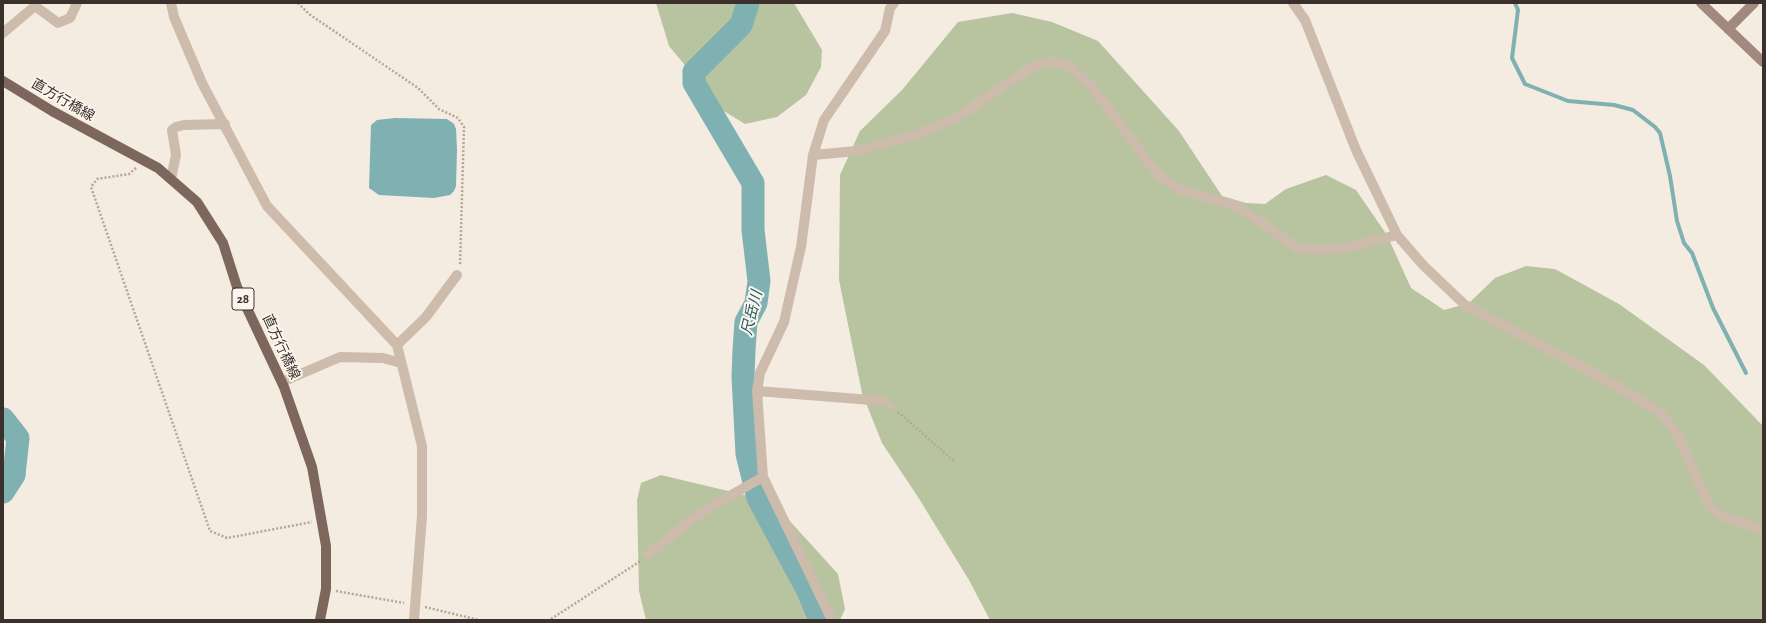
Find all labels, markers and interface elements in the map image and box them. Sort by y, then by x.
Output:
street label: 直方行橋線 [28,75,98,125]
road number: 28 [232,288,254,310]
water label: 尺岳川 [738,289,766,337]
street label: 直方行橋線 [259,312,303,382]

